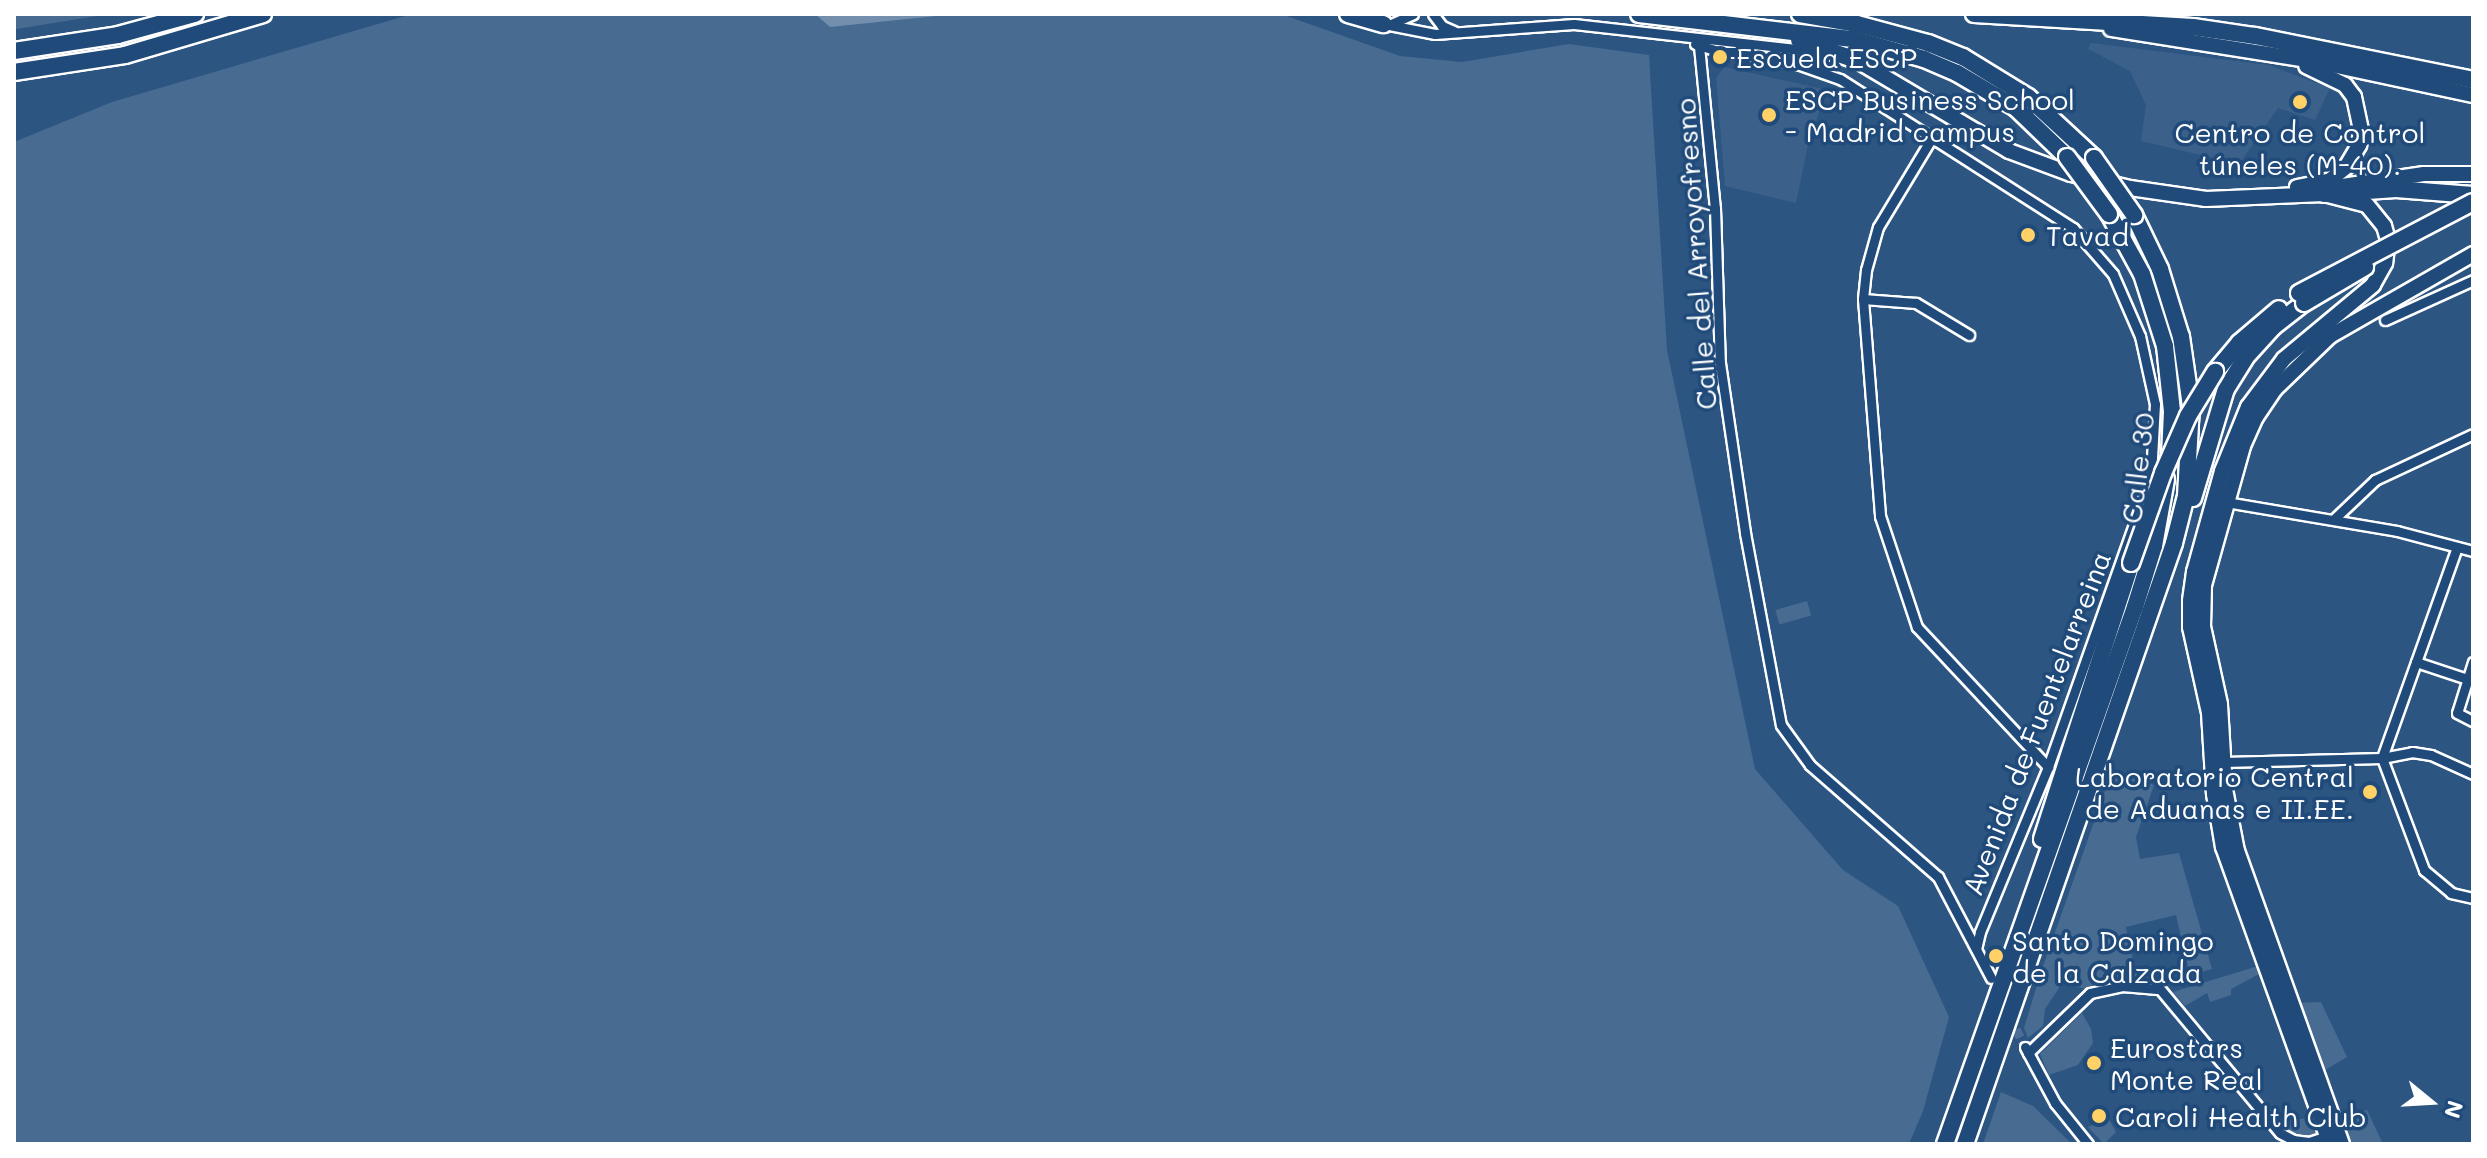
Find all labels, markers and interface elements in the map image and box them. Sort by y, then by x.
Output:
place label: Escuela ESCP [1736,40,1917,74]
marker: Escuela ESCP [1711,48,1729,66]
place label: ESCP Business School - Madrid campus [1785,82,2075,148]
marker: Centro de Control túneles (M-40). [2291,93,2309,111]
street label: Calle del Arroyofresno [1667,97,1723,411]
marker: ESCP Business School - Madrid campus [1760,106,1778,124]
place label: Centro de Control túneles (M-40). [2175,115,2425,181]
place label: Tavad [2046,218,2129,252]
marker: Tavad [2017,224,2039,246]
street label: Calle 30 [2114,411,2160,525]
street label: Avenida de Fuentelarreina [1955,546,2117,900]
place label: Laboratorio Central de Aduanas e II.EE. [2075,759,2354,825]
marker: Laboratorio Central de Aduanas e II.EE. [2361,783,2379,801]
place label: Santo Domingo de la Calzada [2012,923,2214,989]
marker: Santo Domingo de la Calzada [1987,947,2005,965]
place label: Eurostars Monte Real [2110,1030,2263,1096]
marker: Eurostars Monte Real [2085,1054,2103,1072]
north arrow [2391,1062,2471,1142]
text: N [2438,1097,2471,1122]
place label: Caroli Health Club [2115,1099,2367,1133]
marker: Caroli Health Club [2090,1107,2108,1125]

